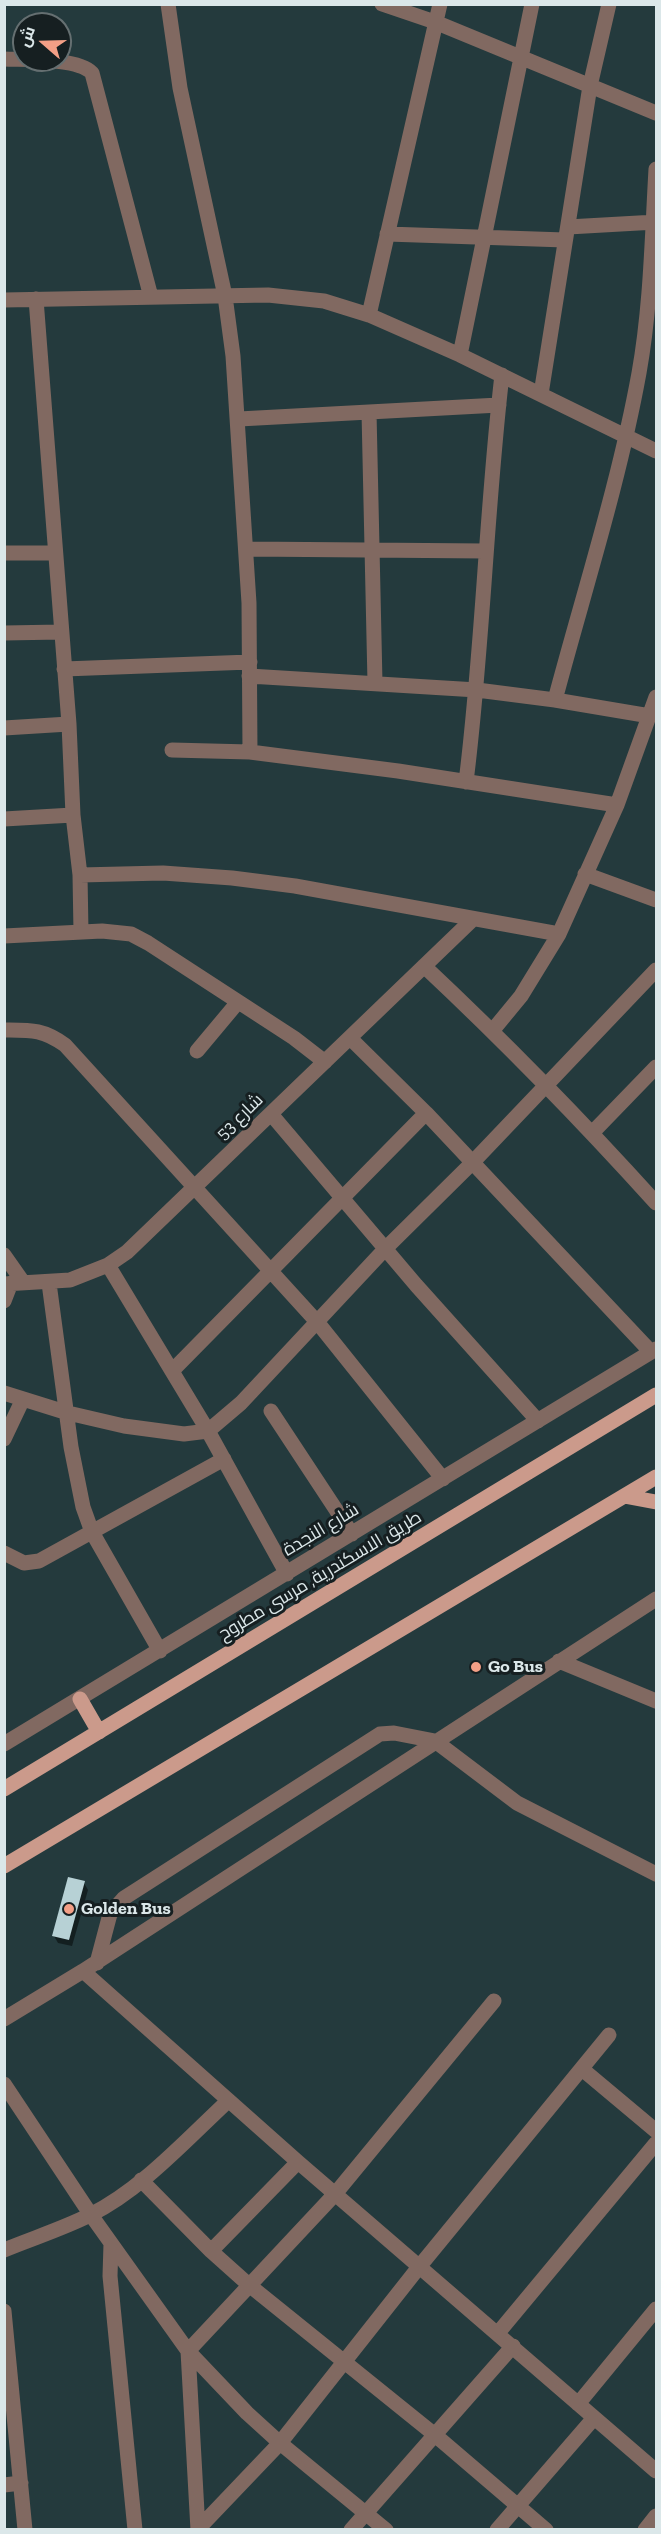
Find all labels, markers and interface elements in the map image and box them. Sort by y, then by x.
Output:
north arrow [12,12,72,72]
text: ش [14,23,39,49]
street label: شارع 53 [212,1089,268,1145]
street label: شارع النجدة [279,1499,363,1561]
street label: طريق الاسكندرية, مرسى مطروح [215,1507,425,1645]
place label: Go Bus [488,1656,543,1678]
marker: Go Bus [469,1660,483,1674]
place label: Golden Bus [81,1898,171,1920]
marker: Golden Bus [62,1902,76,1916]

